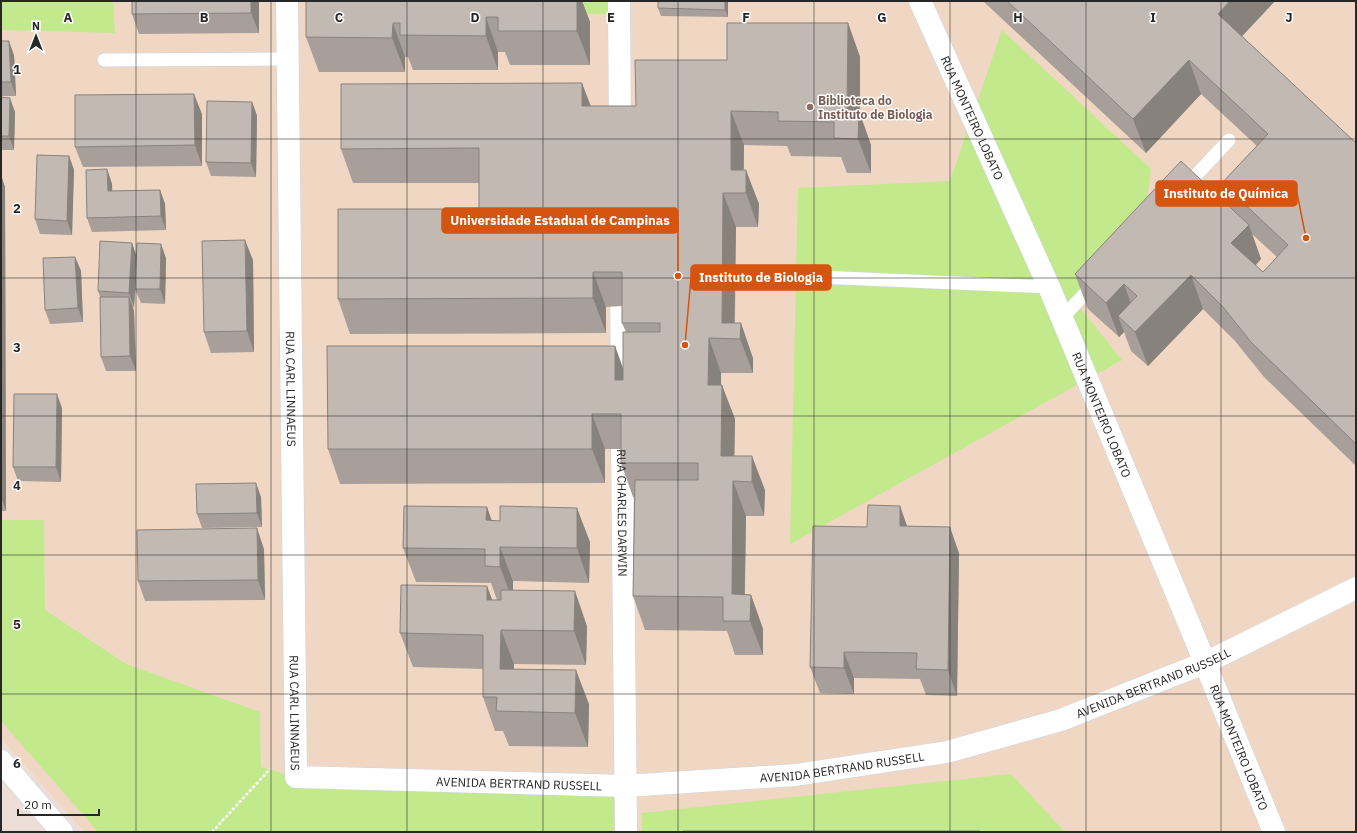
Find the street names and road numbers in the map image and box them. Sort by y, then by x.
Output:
street label: RUA MONTEIRO LOBATO [938,53,1007,182]
street label: RUA CARL LINNAEUS [283,331,300,447]
street label: RUA MONTEIRO LOBATO [1069,350,1135,480]
street label: RUA CHARLES DARWIN [615,449,631,577]
street label: AVENIDA BERTRAND RUSSELL [1074,644,1233,721]
street label: RUA CARL LINNAEUS [287,655,303,771]
street label: RUA MONTEIRO LOBATO [1207,682,1272,812]
street label: AVENIDA BERTRAND RUSSELL [759,748,925,785]
street label: AVENIDA BERTRAND RUSSELL [436,773,602,793]

